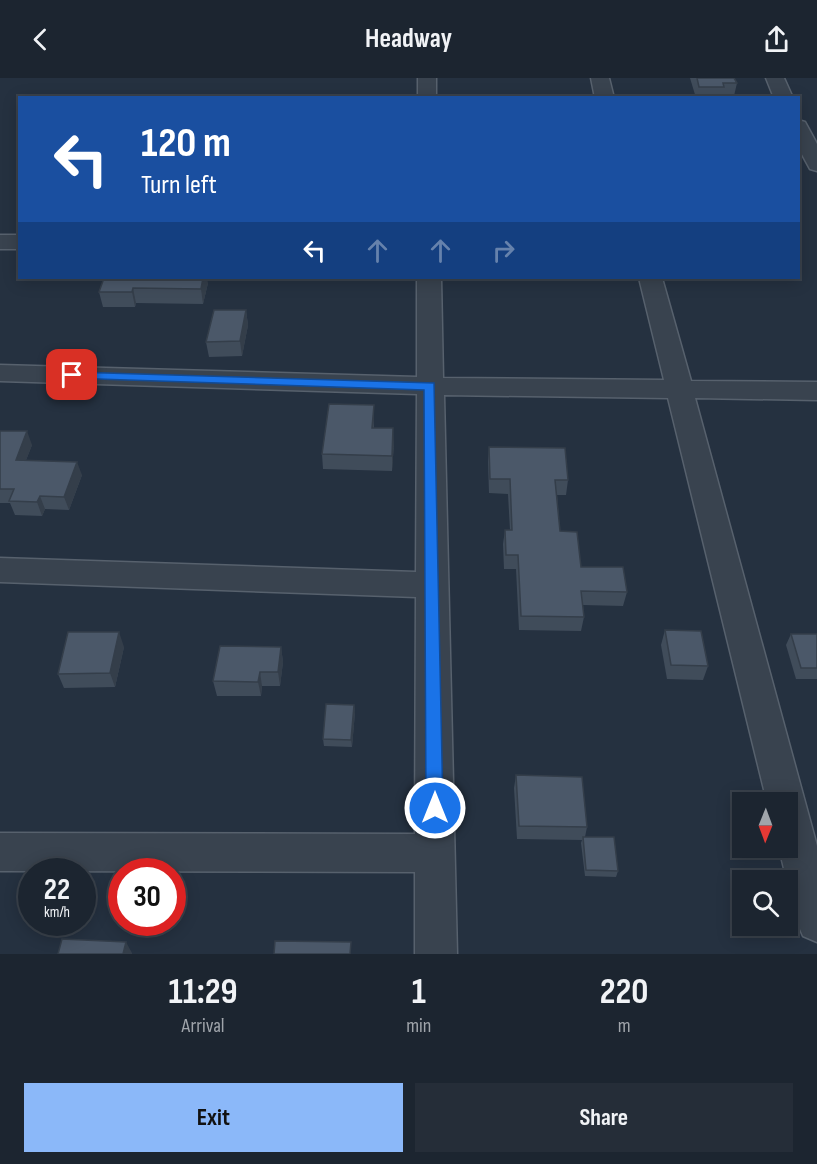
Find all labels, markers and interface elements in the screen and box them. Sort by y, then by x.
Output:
icon: back [24,23,57,56]
text: Headway [365,23,452,55]
icon: share [760,23,793,56]
text: 120 m [141,118,231,169]
icon: left [42,120,120,198]
text: Turn left [141,169,217,201]
icon: left [298,234,331,267]
icon: ahead [361,234,394,267]
icon: ahead [424,234,457,267]
icon: right [487,234,520,267]
pin [46,349,97,400]
icon: arrive [55,358,88,391]
position arrow [403,776,467,840]
north arrow [732,792,798,858]
map controls [732,792,798,936]
speed limit sign: 30 [108,858,186,936]
button: search [732,870,798,936]
text: 22 [44,872,70,908]
text: km/h [44,903,70,922]
text: 11:29 [169,971,238,1014]
text: 1 [412,971,426,1014]
text: 220 [600,971,648,1014]
text: Arrival [182,1014,225,1038]
text: min [406,1014,431,1038]
text: m [618,1014,631,1038]
button: Exit [24,1083,403,1152]
button: Share [415,1083,793,1152]

